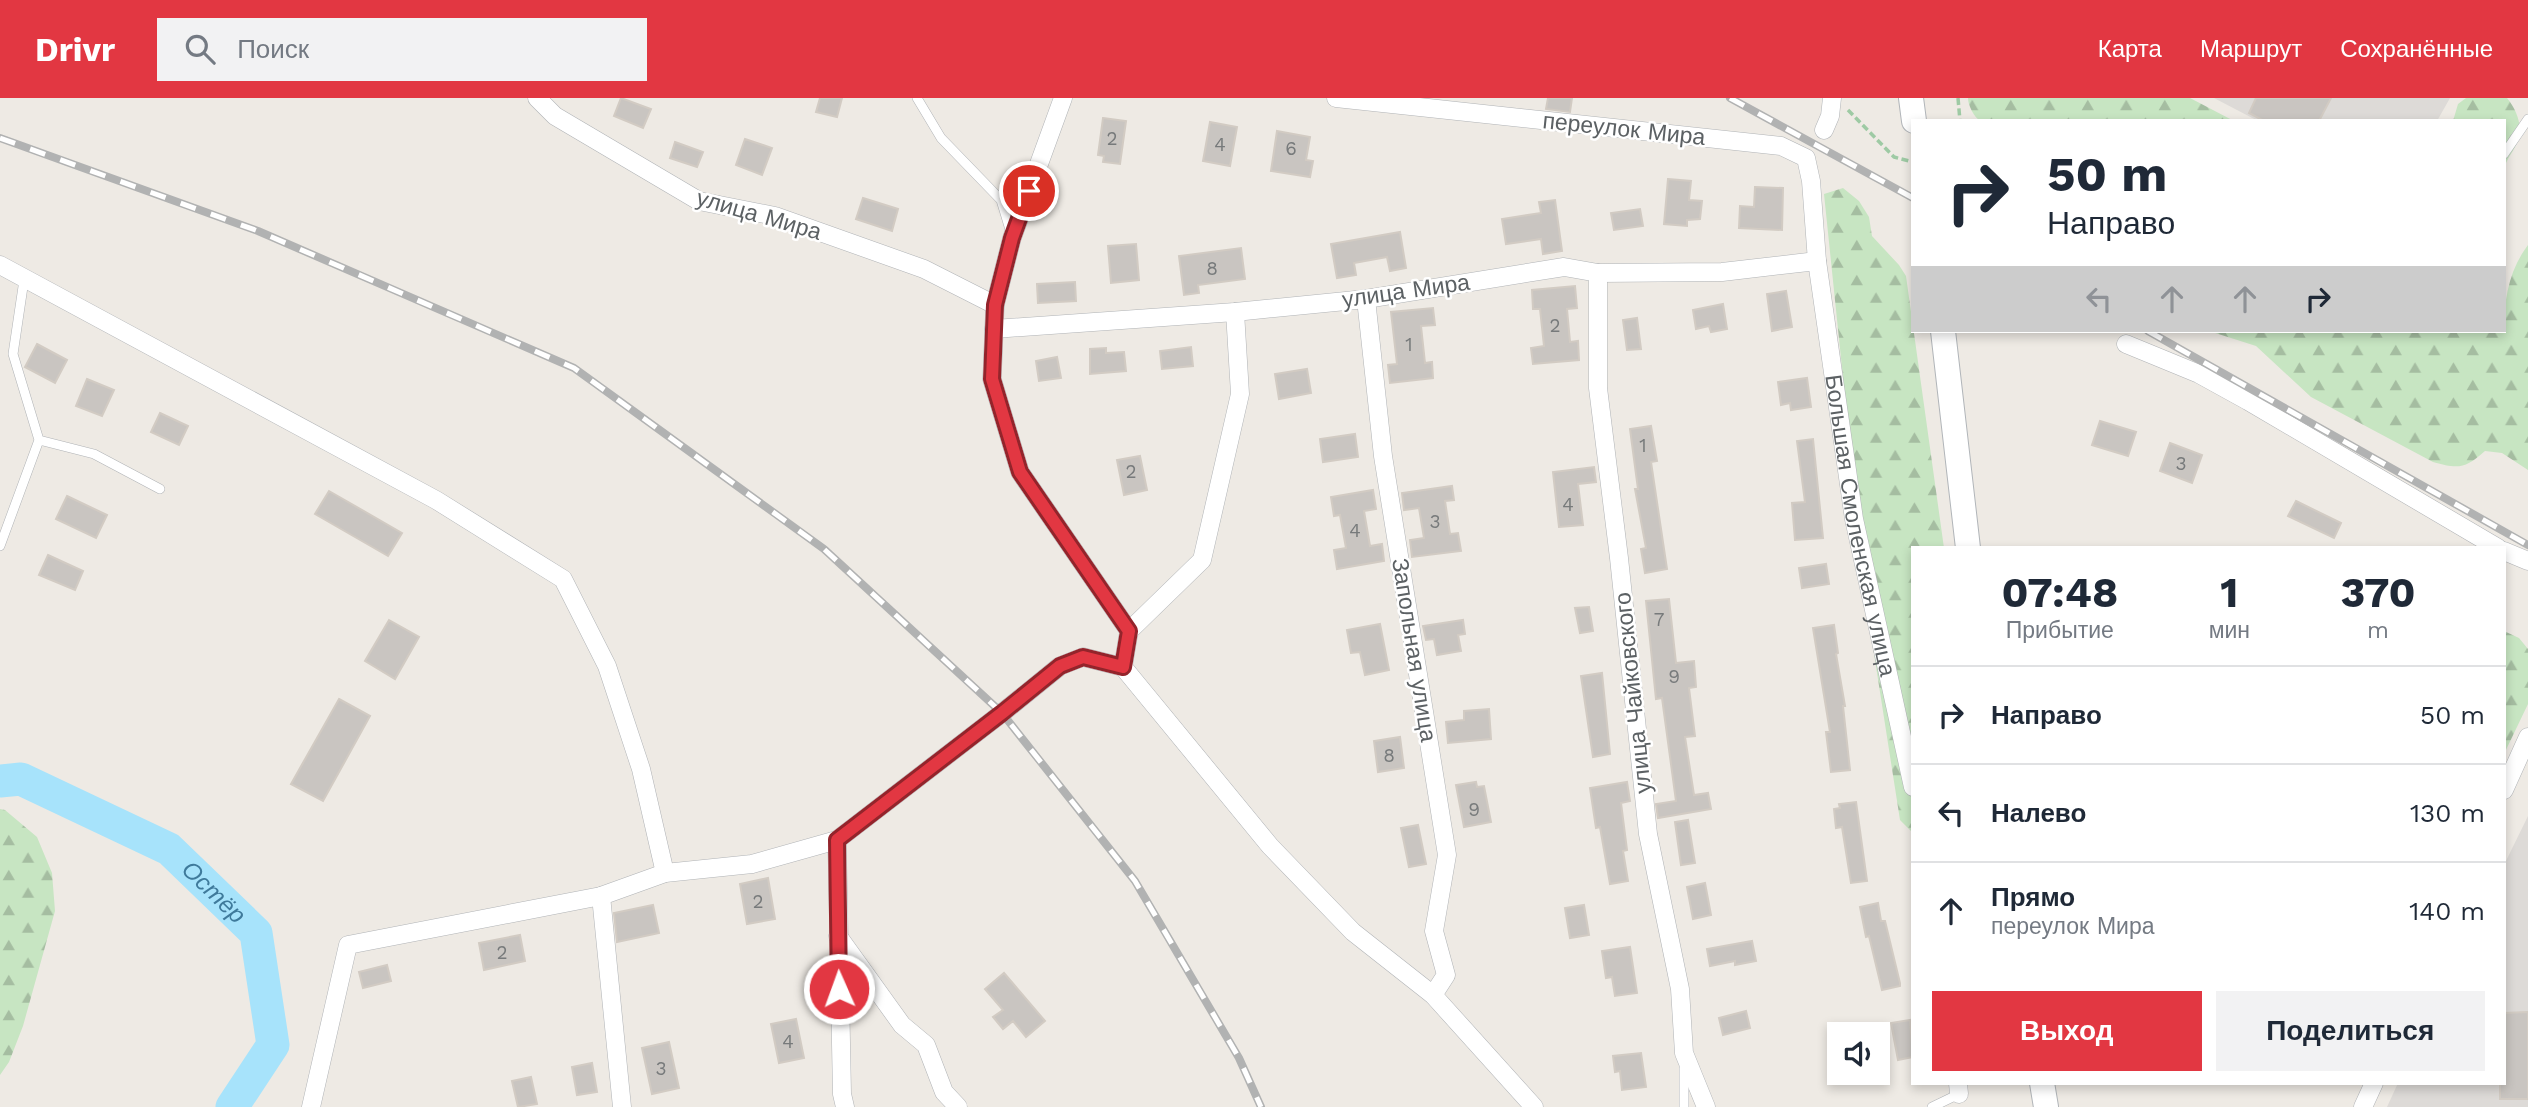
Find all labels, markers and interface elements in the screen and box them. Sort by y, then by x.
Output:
search box [157,18,647,81]
text: Drivr [35,30,115,69]
icon: search [181,30,219,68]
text: Поиск [237,34,309,64]
text: Карта [2098,35,2162,63]
text: Маршрут [2200,35,2302,63]
text: Сохранённые [2340,35,2493,63]
street label: переулок Мира [1541,107,1707,151]
house number: 2 [1106,127,1118,150]
house number: 4 [1214,133,1226,156]
house number: 6 [1285,137,1297,160]
text: 50 m [2047,145,2167,203]
icon: right [1932,147,2023,238]
pin [999,161,1059,221]
icon: arrive [1010,172,1048,210]
street label: улица Мира [693,184,825,246]
text: Направо [2047,204,2175,242]
house number: 8 [1206,257,1218,280]
street label: улица Мира [1340,269,1472,313]
icon: left [2080,280,2118,318]
icon: ahead [2153,280,2191,318]
icon: ahead [2226,280,2264,318]
icon: right [2299,280,2337,318]
house number: 2 [1549,314,1561,337]
house number: 1 [1405,333,1413,356]
street label: Большая Смоленская улица [1820,373,1902,679]
house number: 1 [1639,434,1647,457]
house number: 3 [2175,452,2187,475]
house number: 2 [1125,460,1137,483]
house number: 4 [1562,493,1574,516]
house number: 3 [1429,510,1441,533]
house number: 4 [1349,519,1361,542]
street label: Запольная улица [1386,556,1442,744]
text: 07:48 [2001,568,2118,617]
text: 1 [2220,568,2238,617]
text: 370 [2340,568,2416,617]
street label: улица Чайковского [1609,591,1657,795]
house number: 7 [1654,608,1664,631]
text: Прибытие [2006,617,2114,644]
text: мин [2209,617,2250,644]
text: m [2367,617,2389,644]
house number: 9 [1668,665,1680,688]
icon: right [1932,696,1970,734]
text: Направо [1991,700,2102,730]
text: 50 m [2420,700,2485,730]
house number: 8 [1383,744,1395,767]
icon: left [1932,794,1970,832]
house number: 9 [1468,798,1480,821]
text: Налево [1991,798,2086,828]
text: 130 m [2410,798,2485,828]
water label: Остёр [176,855,251,929]
text: Прямо [1991,882,2075,912]
house number: 2 [752,890,764,913]
icon: ahead [1932,892,1970,930]
text: 140 m [2409,896,2485,926]
text: переулок Мира [1991,913,2155,940]
house number: 2 [496,941,508,964]
position arrow [802,952,876,1026]
button: Выход [1932,991,2202,1071]
button: Поделиться [2216,991,2485,1071]
map controls [1827,1022,1890,1085]
button: sound [1827,1022,1890,1085]
house number: 4 [782,1030,794,1053]
house number: 3 [655,1057,667,1080]

